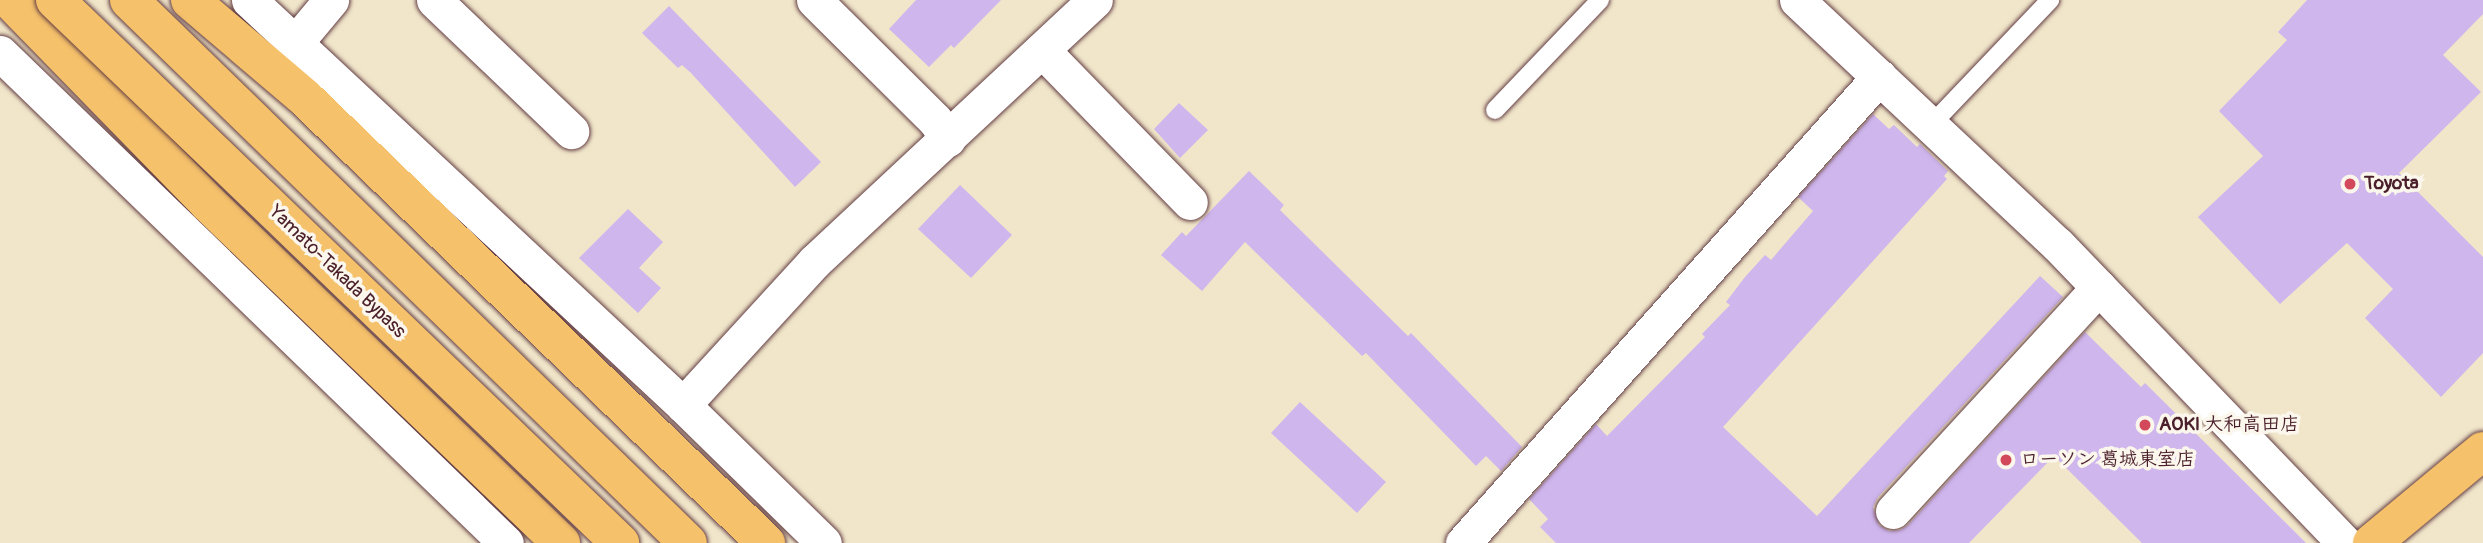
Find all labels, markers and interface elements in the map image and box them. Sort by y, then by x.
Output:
place label: Toyota [2364,173,2419,195]
marker: Toyota [2342,176,2358,192]
street label: Yamato-Takada Bypass [264,201,410,343]
place label: AOKI 大和高田店 [2159,414,2299,436]
marker: AOKI 大和高田店 [2137,417,2153,433]
place label: ローソン 葛城東室店 [2020,449,2195,471]
marker: ローソン 葛城東室店 [1998,452,2014,468]

